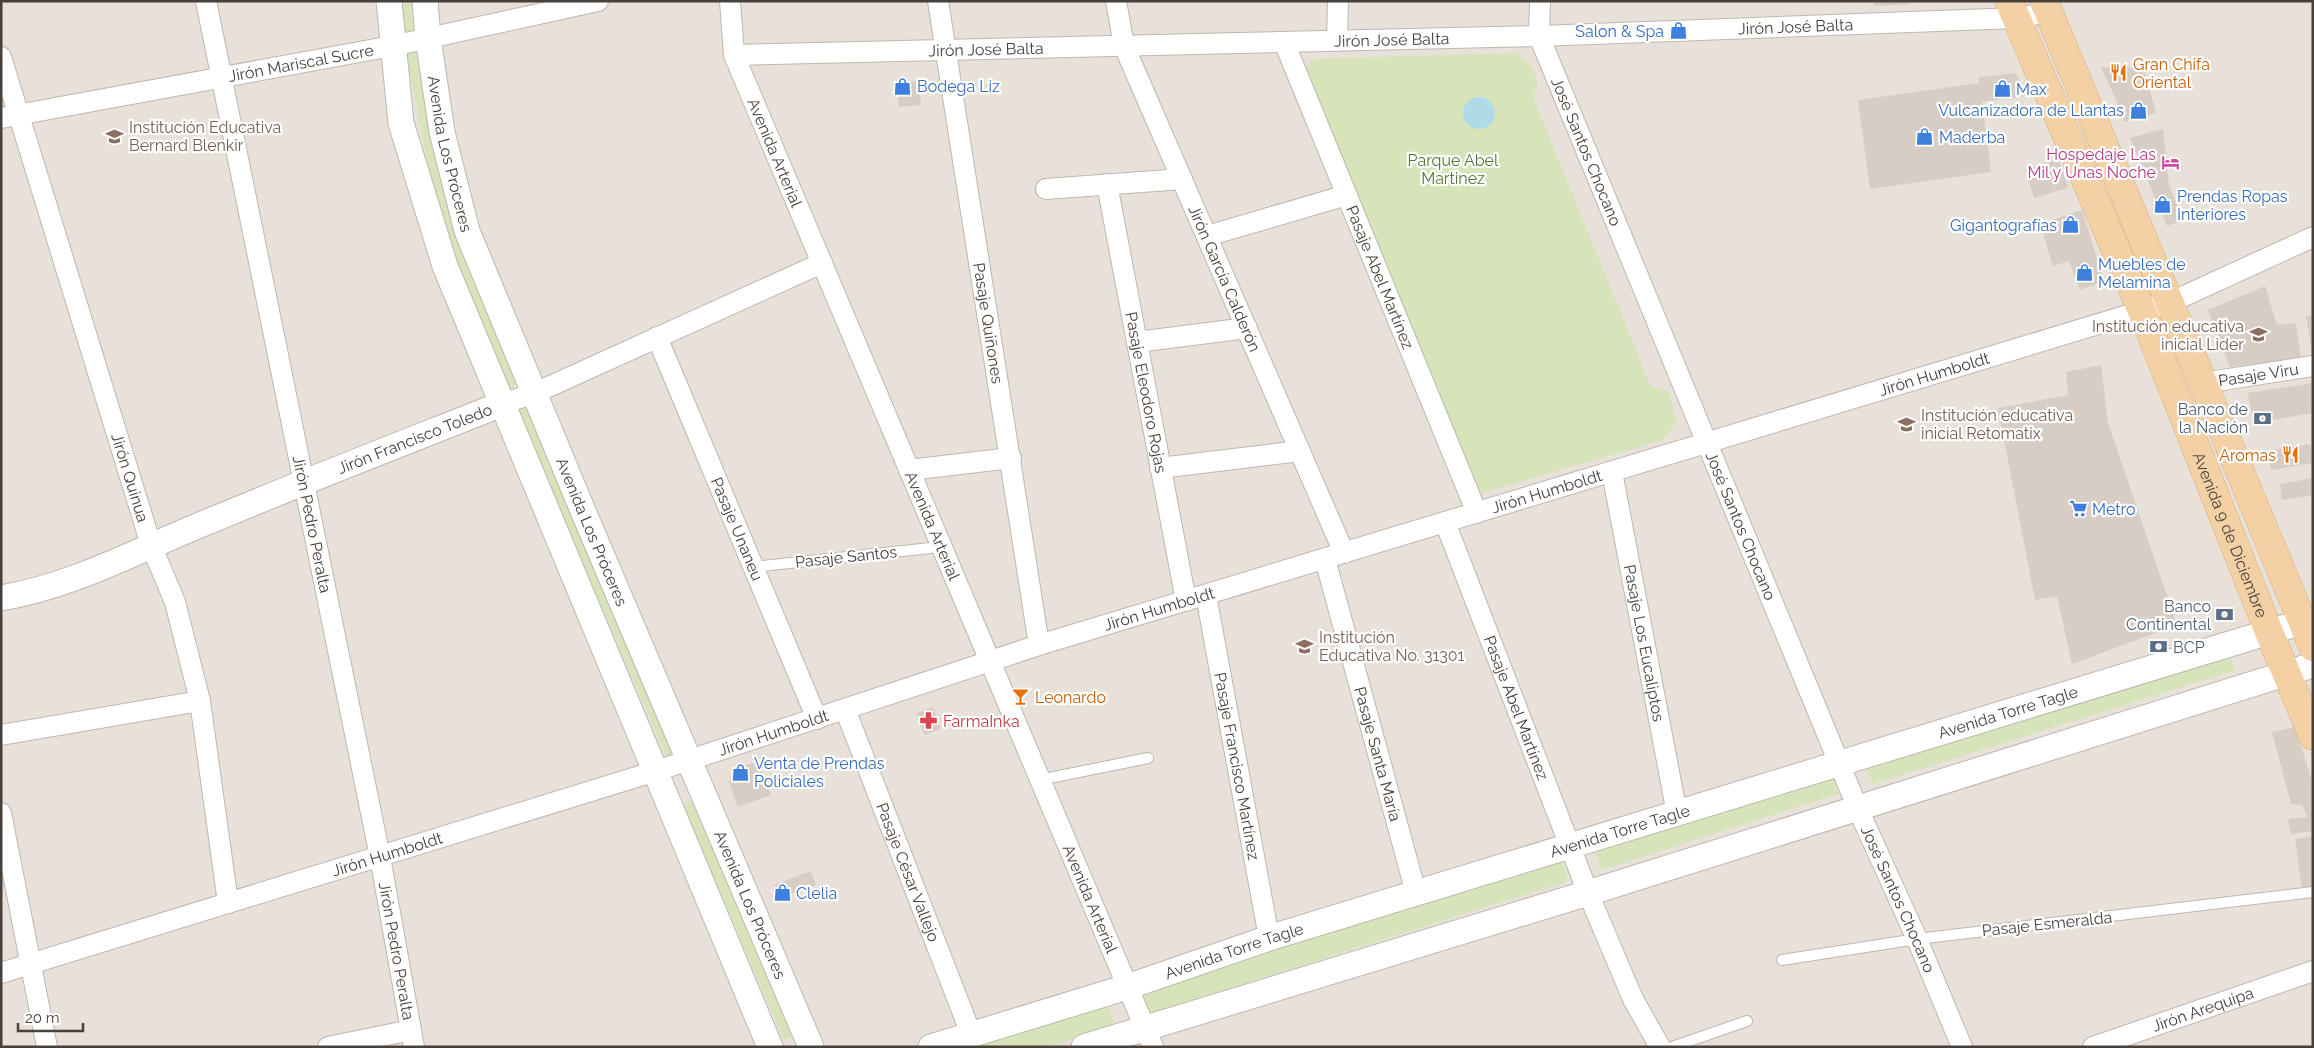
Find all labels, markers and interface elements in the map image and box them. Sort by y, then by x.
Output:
street label: Jirón José Balta [1738,15,1854,38]
shop icon: Salon & Spa [1668,21,1688,41]
place label: Salon & Spa [1575,22,1664,41]
street label: Jirón José Balta [1334,29,1450,50]
street label: Jirón José Balta [928,38,1044,60]
street label: Jirón Mariscal Sucre [227,40,375,85]
place label: Gran Chifa Oriental [2133,55,2210,92]
restaurant icon: Gran Chifa Oriental [2109,63,2129,83]
street label: Avenida Los Próceres [424,74,476,234]
street label: José Santos Chocano [1548,74,1626,229]
shop icon: Bodega Liz [893,76,913,96]
place label: Bodega Liz [917,77,1000,96]
shop icon: Max [1992,79,2012,99]
place label: Max [2016,80,2047,99]
street label: Avenida Arterial [744,95,807,210]
shop icon: Vulcanizadora de Llantas [2128,100,2148,120]
place label: Vulcanizadora de Llantas [1938,101,2124,120]
place label: Institución Educativa Bernard Blenkir [129,118,281,155]
school or university icon: Institución Educativa Bernard Blenkir [105,126,125,146]
shop icon: Maderba [1915,127,1935,147]
place label: Maderba [1939,128,2005,147]
place label: Hospedaje Las Mil y Unas Noche [2028,145,2156,182]
park label: Parque Abel Martinez [1408,151,1499,188]
hotel icon: Hospedaje Las Mil y Unas Noche [2160,153,2180,173]
place label: Prendas Ropas Interiores [2177,187,2288,224]
shop icon: Prendas Ropas Interiores [2153,195,2173,215]
street label: Jirón García Calderón [1185,202,1265,355]
street label: Pasaje Abel Martínez [1342,202,1418,352]
shop icon: Gigantografías [2061,215,2081,235]
place label: Gigantografías [1950,216,2057,235]
place label: Muebles de Melamina [2098,255,2186,292]
street label: Pasaje Quiñones [970,261,1007,385]
shop icon: Muebles de Melamina [2074,263,2094,283]
street label: Pasaje Eleodoro Rojas [1122,310,1171,475]
place label: Institución educativa inicial Lider [2092,317,2244,354]
school or university icon: Institución educativa inicial Lider [2248,325,2268,345]
street label: Jirón Humboldt [1877,348,1992,399]
street label: Pasaje Viru [2217,359,2300,390]
street label: Jirón Francisco Toledo [335,399,495,478]
place label: Banco de la Nación [2178,400,2248,437]
place label: Institución educativa inicial Retomatix [1921,406,2073,443]
bank icon: Banco de la Nación [2252,408,2272,428]
school or university icon: Institución educativa inicial Retomatix [1897,414,1917,434]
street label: Jirón Quinua [108,431,153,524]
restaurant icon: Aromas [2280,445,2300,465]
place label: Aromas [2219,446,2276,465]
street label: José Santos Chocano [1702,449,1780,603]
street label: Avenida 9 de Diciembre [2189,449,2272,620]
street label: Jirón Pedro Peralta [289,454,336,595]
street label: Avenida Los Próceres [552,455,632,609]
street label: Jirón Humboldt [1489,465,1605,517]
street label: Avenida Arterial [901,468,964,583]
street label: Pasaje Unaneu [707,474,767,583]
supermarket icon: Metro [2068,499,2088,519]
place label: Metro [2092,500,2135,519]
street label: Pasaje Santos [794,542,898,572]
street label: Pasaje Los Eucaliptos [1620,563,1669,723]
street label: Jirón Humboldt [1101,583,1217,634]
place label: Banco Continental [2126,597,2212,634]
bank icon: Banco Continental [2215,605,2235,625]
place label: Institución Educativa No. 31301 [1319,628,1465,665]
street label: Pasaje Abel Martínez [1480,633,1553,783]
school or university icon: Institución Educativa No. 31301 [1295,636,1315,656]
bank icon: BCP [2149,637,2169,657]
place label: BCP [2173,638,2205,657]
street label: Pasaje Francisco Martínez [1211,671,1264,862]
street label: Avenida Torre Tagle [1936,682,2080,742]
street label: Pasaje Santa María [1351,685,1405,823]
bar icon: Leonardo [1011,687,1031,707]
place label: Leonardo [1035,688,1106,707]
street label: Jirón Humboldt [716,705,831,759]
pharmacy icon: FarmaInka [919,711,939,731]
place label: FarmaInka [943,712,1020,731]
place label: Venta de Prendas Policiales [754,754,885,791]
shop icon: Venta de Prendas Policiales [730,762,750,782]
street label: Pasaje César Vallejo [873,800,944,945]
street label: Avenida Torre Tagle [1548,800,1692,861]
street label: José Santos Chocano [1857,823,1939,975]
street label: Avenida Los Próceres [710,827,790,982]
street label: Jirón Humboldt [329,828,445,880]
street label: Avenida Arterial [1059,841,1122,957]
street label: Jirón Pedro Peralta [375,881,418,1021]
shop icon: Clelia [772,883,792,903]
place label: Clelia [796,884,837,903]
street label: Pasaje Esmeralda [1981,908,2113,940]
street label: Avenida Torre Tagle [1162,919,1306,983]
street label: Jirón Arequipa [2149,983,2256,1035]
scale bar [18,1000,82,1032]
text: 20 m [25,1009,60,1027]

